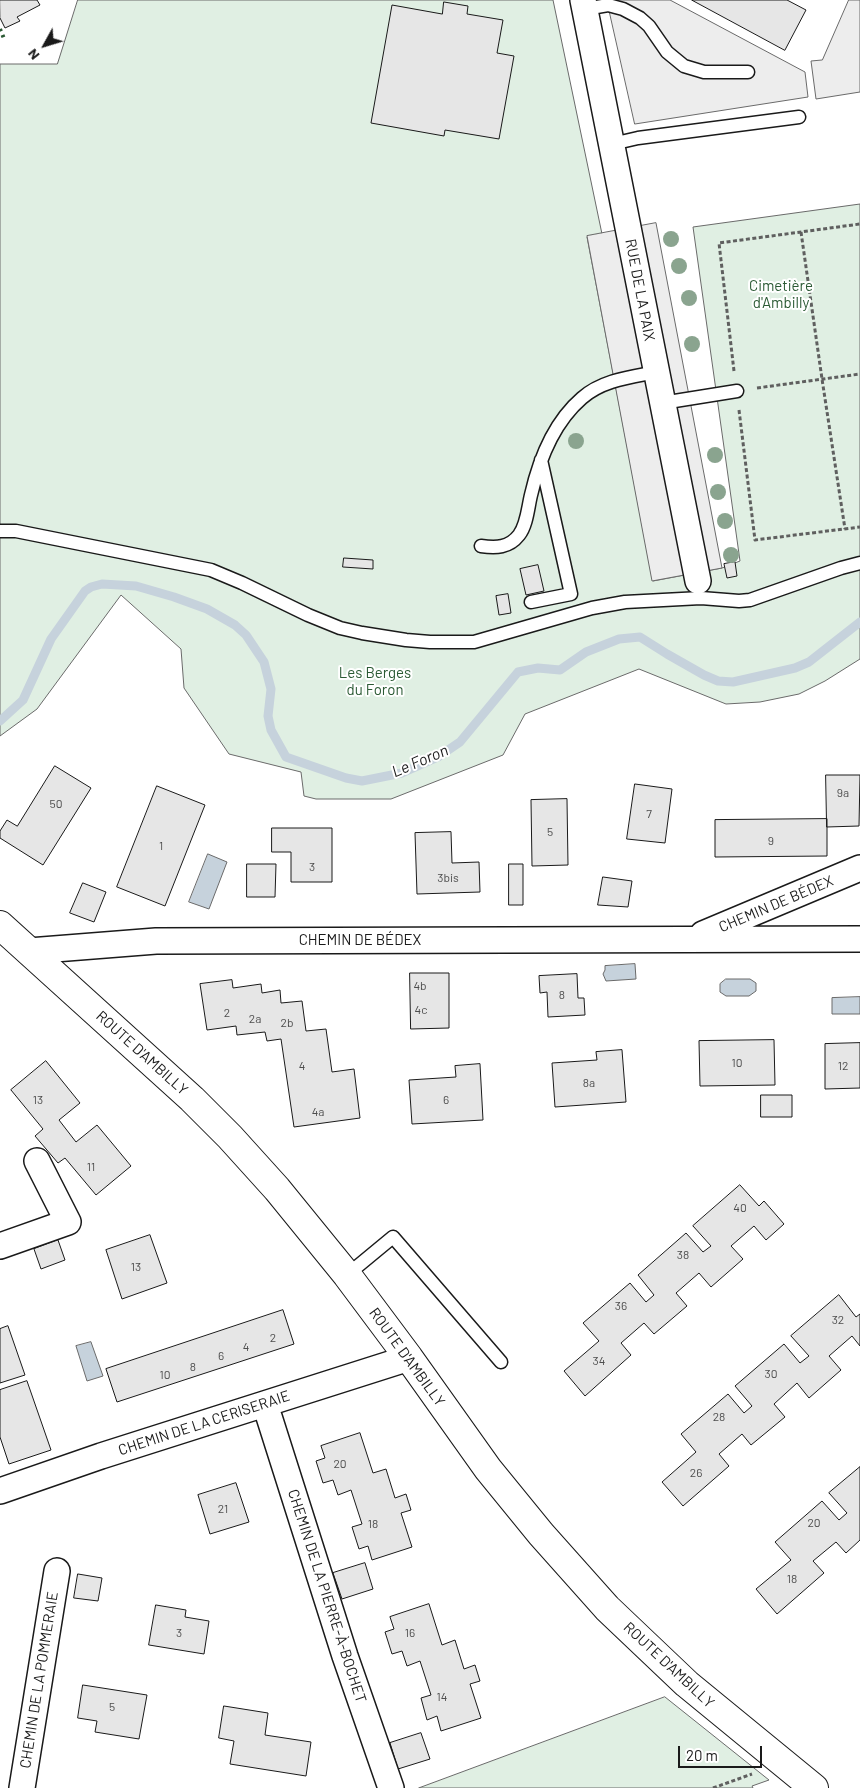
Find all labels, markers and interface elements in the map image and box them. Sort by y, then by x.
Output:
north arrow [20,20,70,70]
text: N [23,46,42,64]
street label: RUE DE LA PAIX [621,237,659,343]
park label: Cimetière d'Ambilly [749,277,813,312]
park label: Les Berges du Foron [339,664,411,699]
water label: Le Foron [389,741,451,781]
house number: 9a [837,786,849,800]
house number: 50 [50,797,62,811]
house number: 7 [646,807,652,821]
house number: 5 [547,825,553,839]
house number: 9 [768,834,774,848]
house number: 1 [159,839,163,853]
house number: 3 [309,860,315,874]
house number: 3bis [437,871,459,885]
street label: CHEMIN DE BÉDEX [716,872,836,936]
street label: CHEMIN DE BÉDEX [299,931,421,949]
house number: 4b [413,979,427,993]
house number: 8 [559,988,565,1002]
house number: 4c [415,1003,427,1017]
house number: 2 [224,1006,230,1020]
street label: ROUTE D'AMBILLY [92,1007,192,1099]
house number: 2a [249,1012,261,1026]
house number: 2b [281,1016,293,1030]
house number: 10 [732,1056,742,1070]
house number: 4 [299,1059,305,1073]
house number: 12 [838,1059,848,1073]
house number: 8a [583,1076,595,1090]
house number: 13 [33,1093,43,1107]
house number: 6 [443,1093,449,1107]
house number: 4a [312,1105,324,1119]
house number: 11 [87,1160,95,1174]
house number: 40 [733,1201,747,1215]
house number: 38 [677,1248,689,1262]
house number: 13 [131,1260,141,1274]
house number: 36 [615,1299,627,1313]
street label: ROUTE D'AMBILLY [365,1304,449,1410]
house number: 32 [832,1313,844,1327]
house number: 2 [270,1331,276,1345]
house number: 4 [243,1340,249,1354]
house number: 6 [218,1349,224,1363]
house number: 34 [593,1354,605,1368]
house number: 8 [190,1360,196,1374]
house number: 30 [765,1367,777,1381]
house number: 10 [160,1368,170,1382]
street label: CHEMIN DE LA CERISERAIE [116,1387,292,1459]
house number: 28 [713,1410,725,1424]
house number: 20 [333,1457,347,1471]
house number: 26 [690,1466,702,1480]
street label: CHEMIN DE LA PIERRE-À-BOCHET [284,1487,370,1705]
house number: 21 [218,1502,228,1516]
house number: 20 [807,1516,821,1530]
house number: 18 [368,1517,378,1531]
house number: 18 [787,1572,797,1586]
street label: CHEMIN DE LA POMMERAIE [16,1590,62,1770]
street label: ROUTE D'AMBILLY [620,1618,718,1712]
house number: 3 [176,1626,182,1640]
house number: 16 [405,1626,415,1640]
house number: 14 [437,1690,447,1704]
house number: 5 [109,1700,115,1714]
scale bar [680,1736,764,1768]
text: 20 m [686,1746,718,1764]

